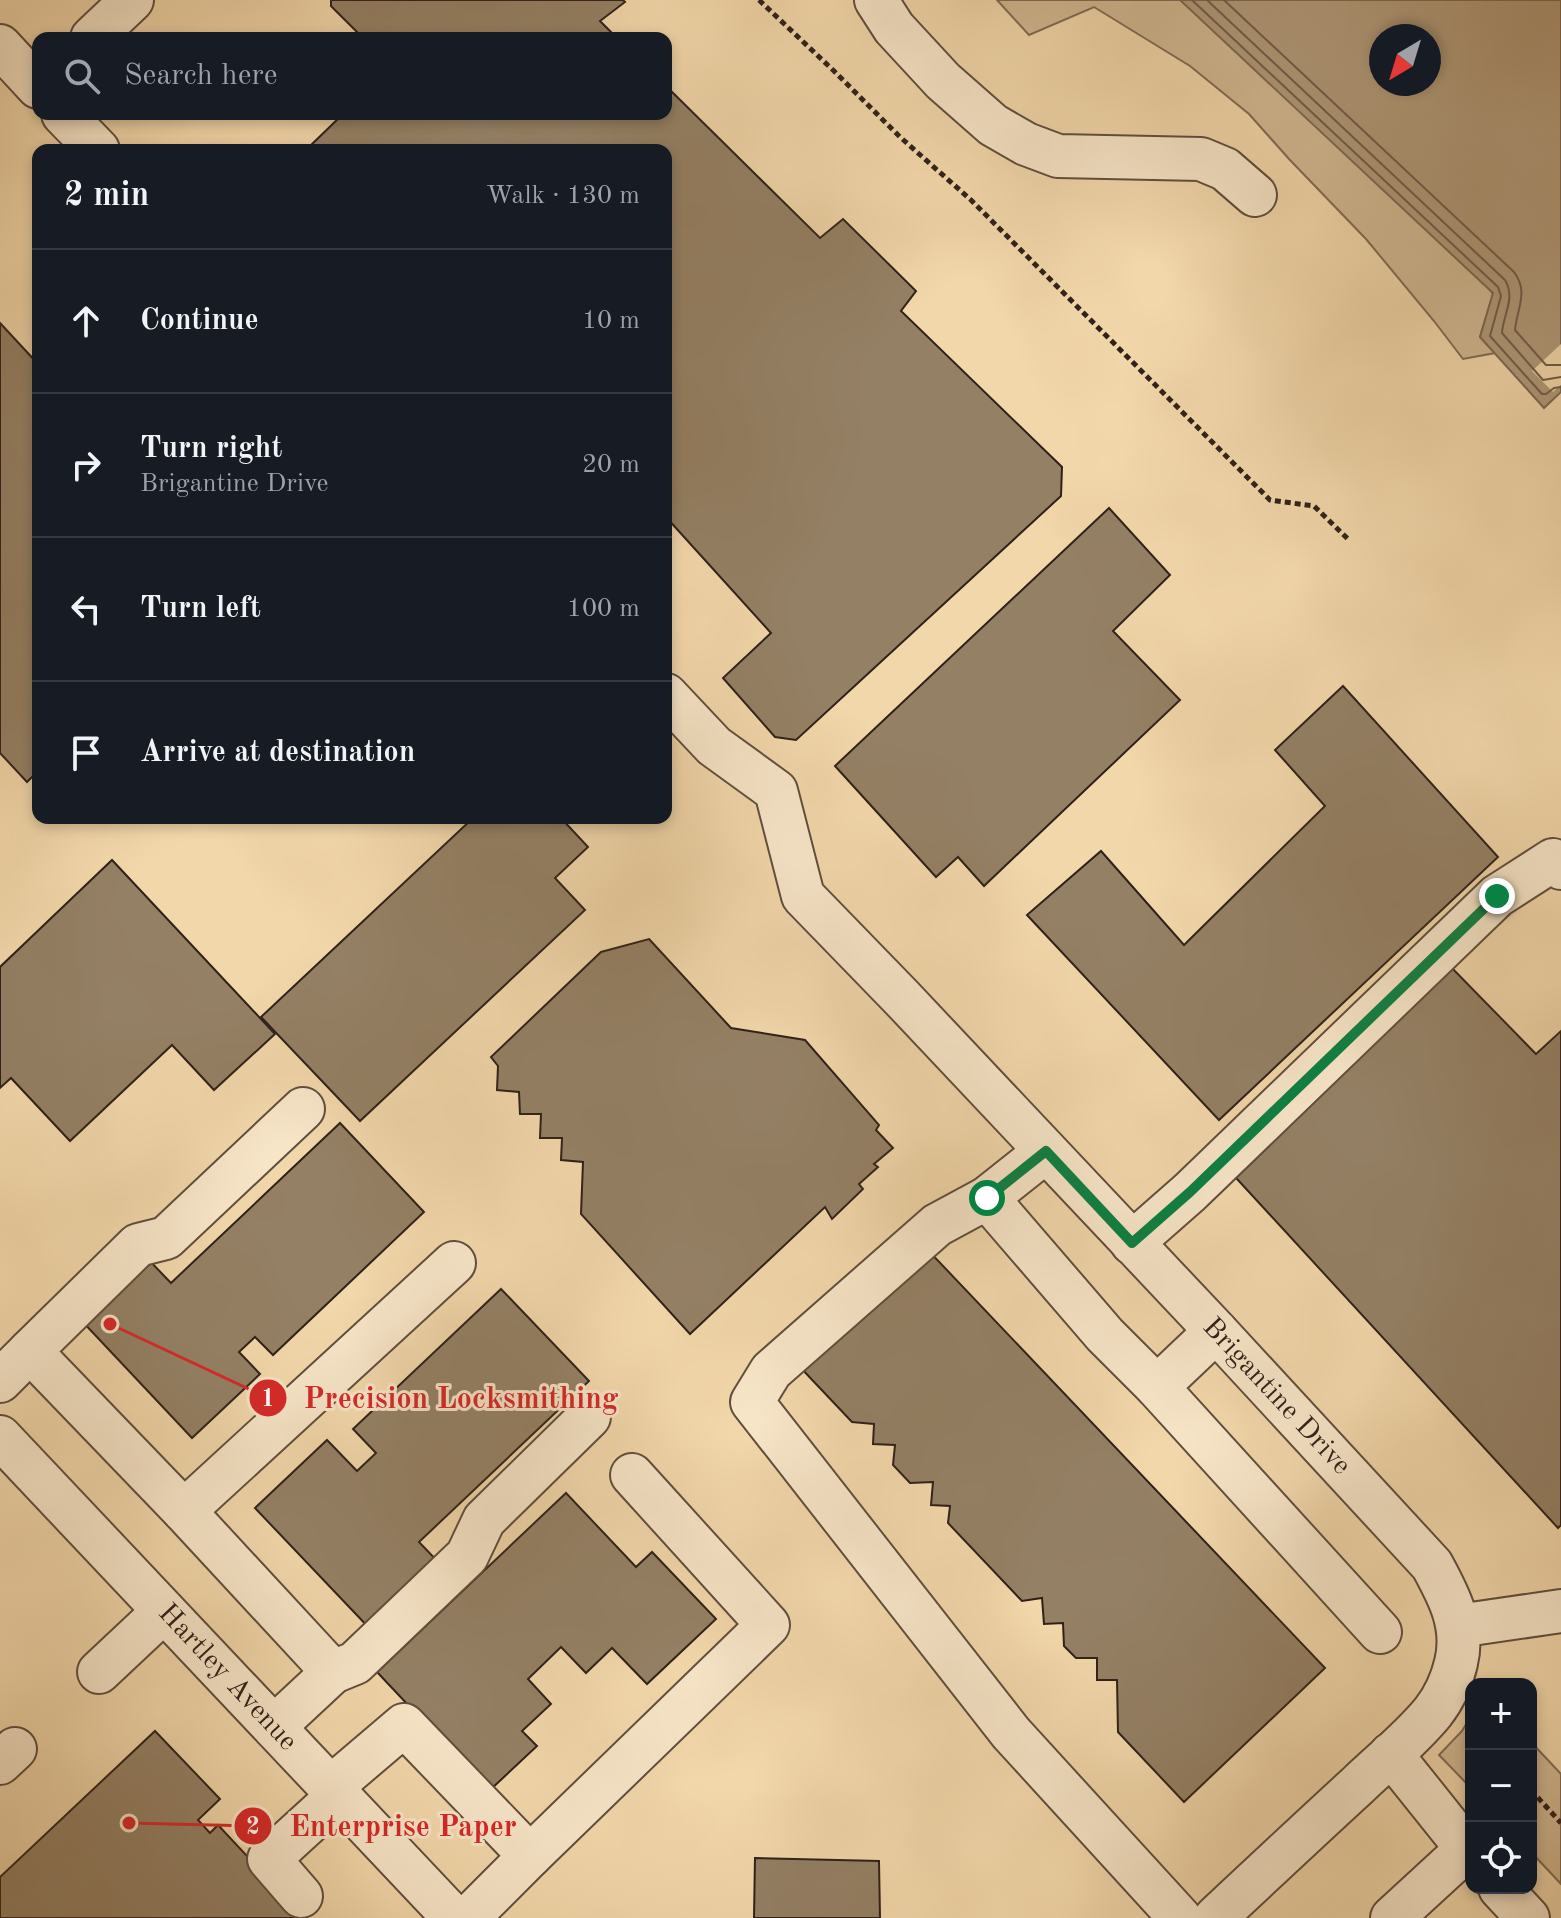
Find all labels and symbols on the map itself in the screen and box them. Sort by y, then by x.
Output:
north arrow [1369,24,1441,96]
route end [1479,878,1515,914]
route start [969,1180,1005,1216]
street label: Brigantine Drive [1197,1313,1355,1481]
callout: Precision Locksmithing [248,1371,635,1425]
text: Precision Locksmithing [304,1385,619,1415]
text: 1 [261,1388,275,1412]
street label: Hartley Avenue [152,1599,302,1757]
callout: Enterprise Paper [233,1799,533,1853]
text: Enterprise Paper [289,1813,517,1843]
text: 2 [246,1816,260,1840]

